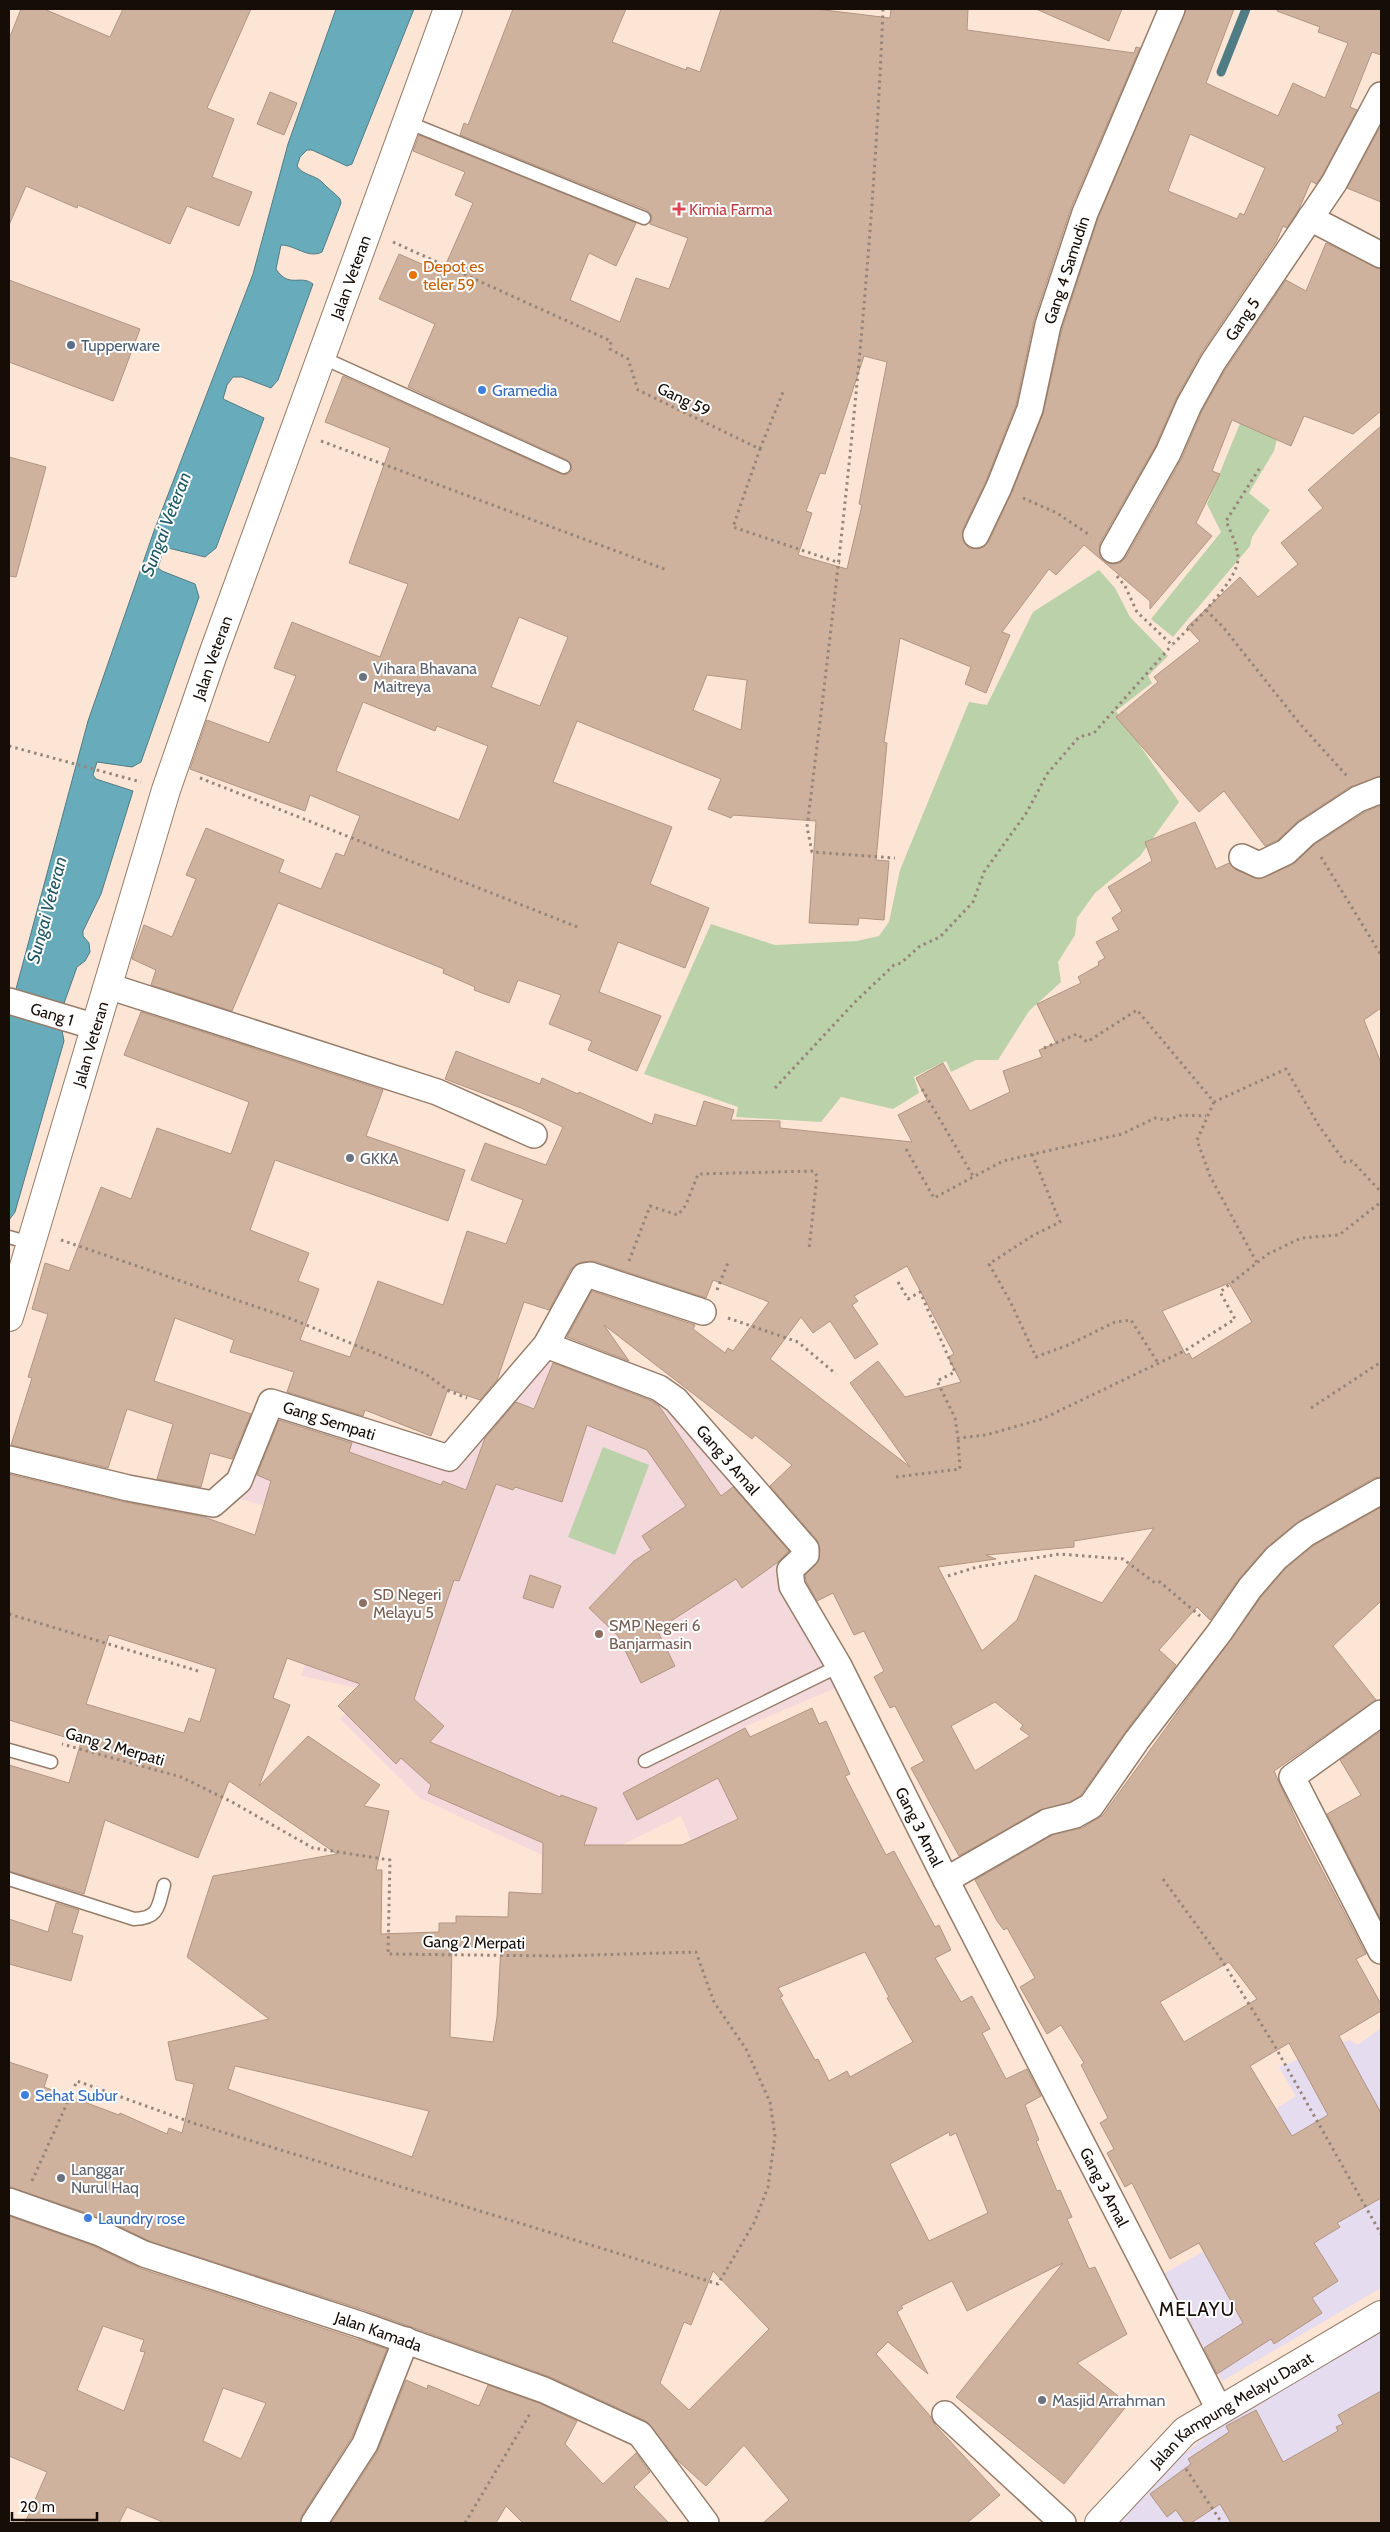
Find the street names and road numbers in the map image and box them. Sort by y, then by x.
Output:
street label: Gang 4 Samudin [1040,214,1093,327]
street label: Jalan Veteran [327,233,375,323]
street label: Gang 5 [1221,294,1264,344]
street label: Gang 59 [654,378,713,420]
street label: Jalan Veteran [189,613,236,703]
street label: Gang 1 [28,999,76,1030]
street label: Jalan Veteran [69,999,112,1090]
street label: Gang Sempati [281,1397,378,1444]
street label: Gang 3 Amal [692,1421,764,1499]
street label: Gang 2 Merpati [63,1723,167,1770]
street label: Gang 3 Amal [891,1784,947,1870]
street label: Gang 2 Merpati [423,1932,525,1953]
street label: Gang 3 Amal [1076,2144,1132,2230]
street label: Jalan Kamada [331,2308,425,2356]
street label: Jalan Kampung Melayu Darat [1146,2348,1317,2473]

